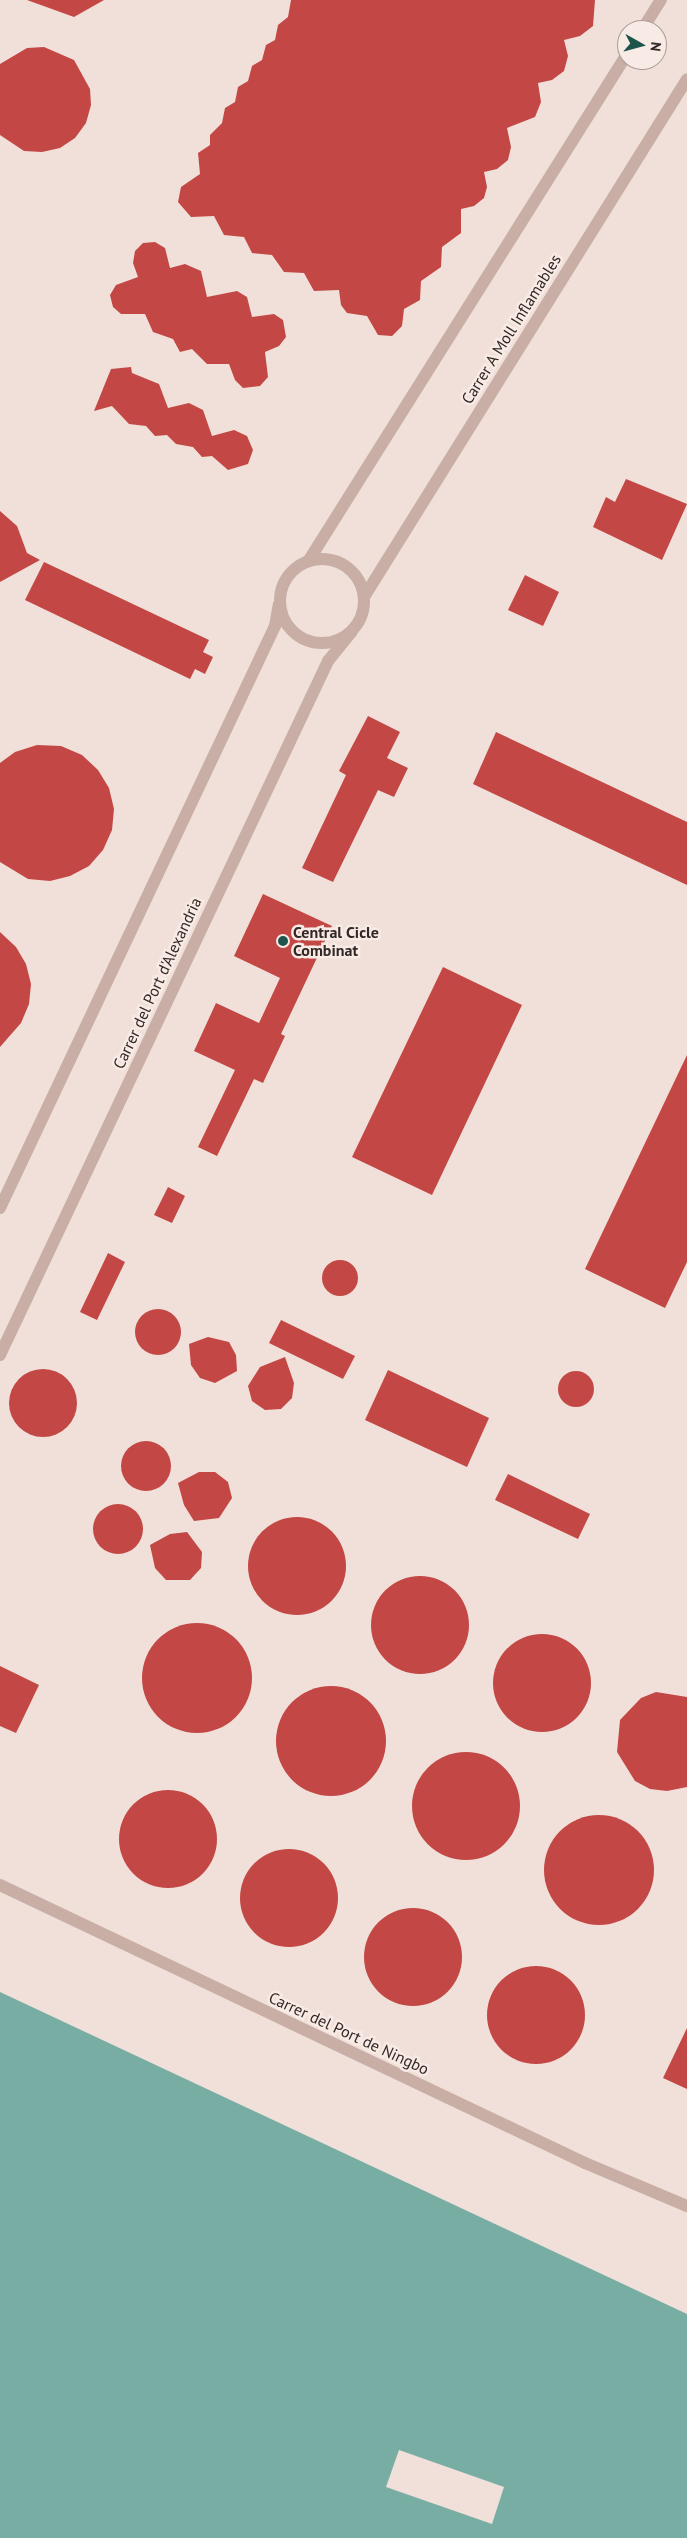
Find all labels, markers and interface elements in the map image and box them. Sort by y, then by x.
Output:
north arrow [617,20,667,70]
text: N [646,41,665,52]
street label: Carrer A Moll Inflamables [457,250,565,408]
street label: Carrer del Port d'Alexandria [109,894,205,1072]
place label: Central Cicle Combinat [293,922,379,960]
marker: Central Cicle Combinat [277,935,289,947]
street label: Carrer del Port de Ningbo [266,1987,432,2079]

